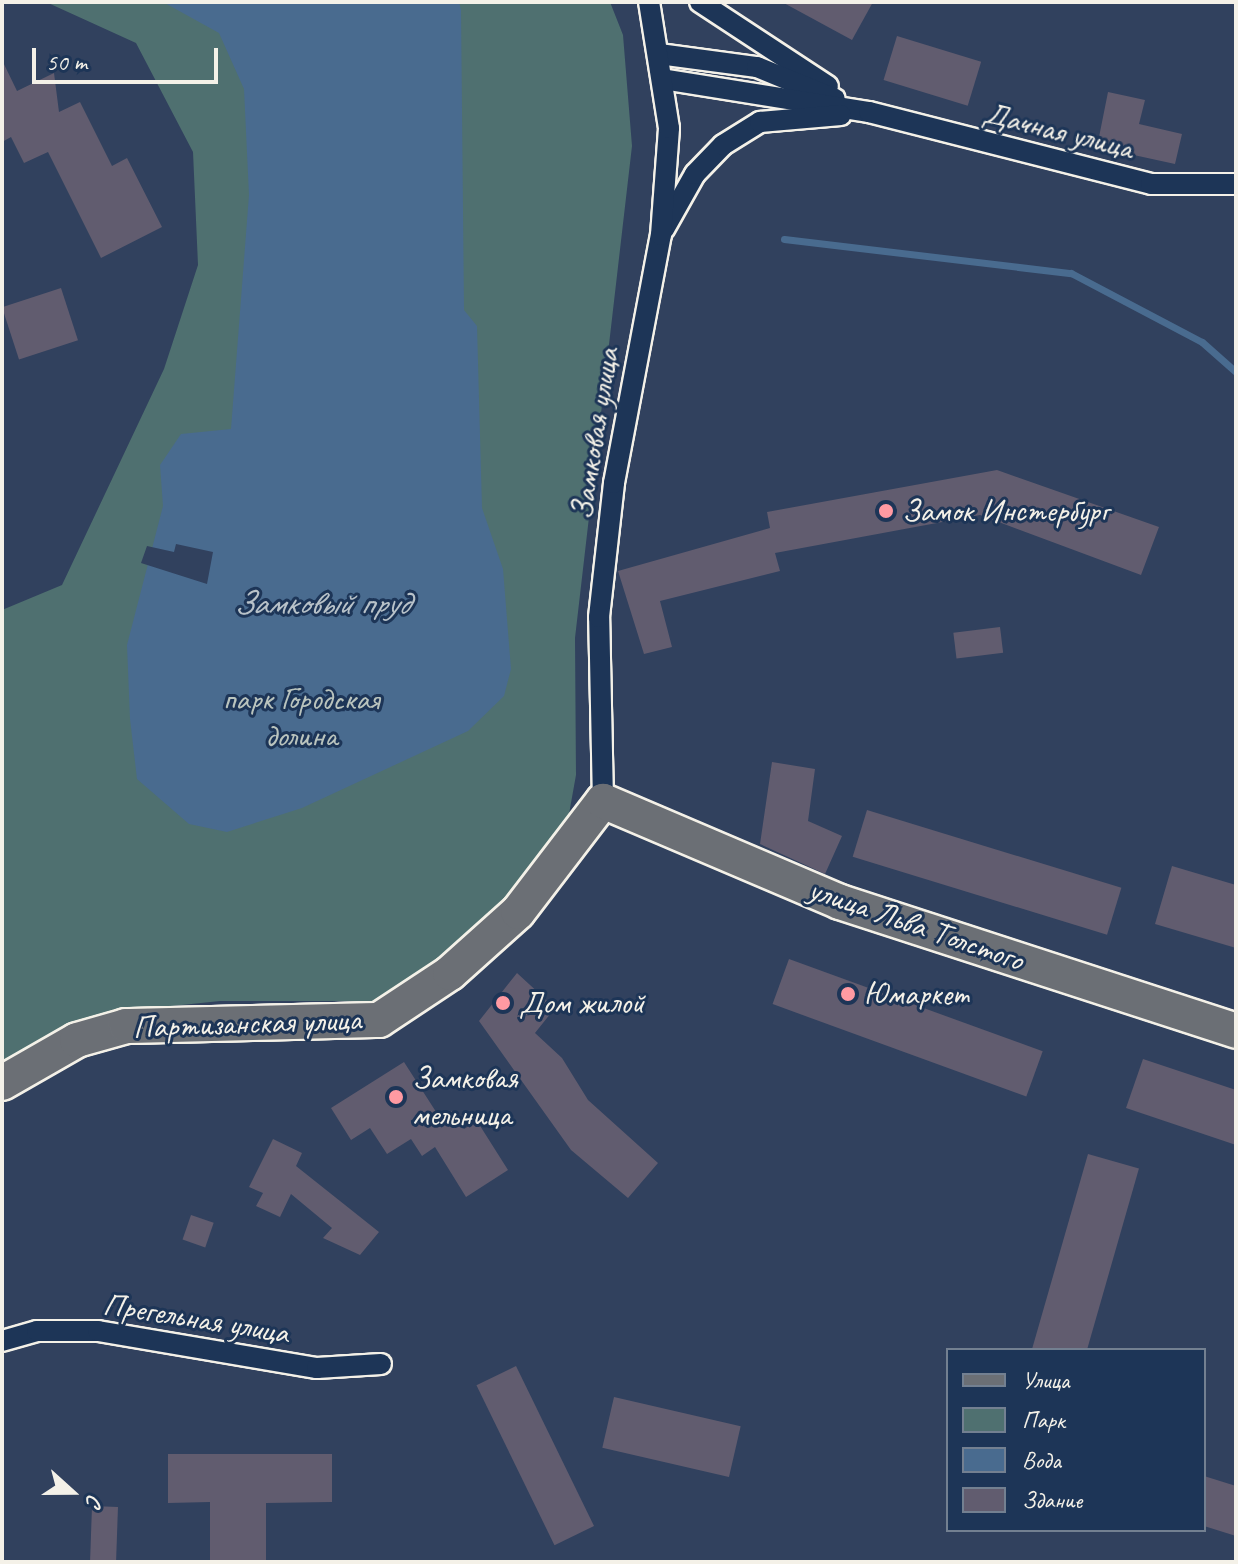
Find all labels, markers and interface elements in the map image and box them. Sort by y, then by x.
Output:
scale bar [36,32,222,82]
text: 50 m [46,47,87,77]
street label: Дачная улица [979,94,1137,168]
street label: Замковая улица [562,345,628,523]
place label: Замок Инстербург [902,492,1106,530]
marker: Замок Инстербург [877,502,895,520]
water label: Замковый пруд [233,583,409,623]
park label: парк Городская долина [222,681,380,756]
street label: улица Льва Толстого [804,870,1028,980]
place label: Юмаркет [864,975,968,1013]
place label: Дом жилой [519,984,642,1022]
marker: Юмаркет [839,985,857,1003]
marker: Дом жилой [494,994,512,1012]
street label: Партизанская улица [131,1001,363,1047]
place label: Замковая мельница [412,1060,518,1135]
marker: Замковая мельница [387,1088,405,1106]
street label: Прегельная улица [100,1285,292,1353]
legend [946,1348,1206,1532]
text: Улица [1022,1365,1070,1395]
text: Парк [1022,1405,1065,1435]
text: Вода [1022,1445,1061,1475]
north arrow [32,1452,112,1532]
text: Здание [1022,1485,1082,1515]
text: С [79,1491,109,1511]

